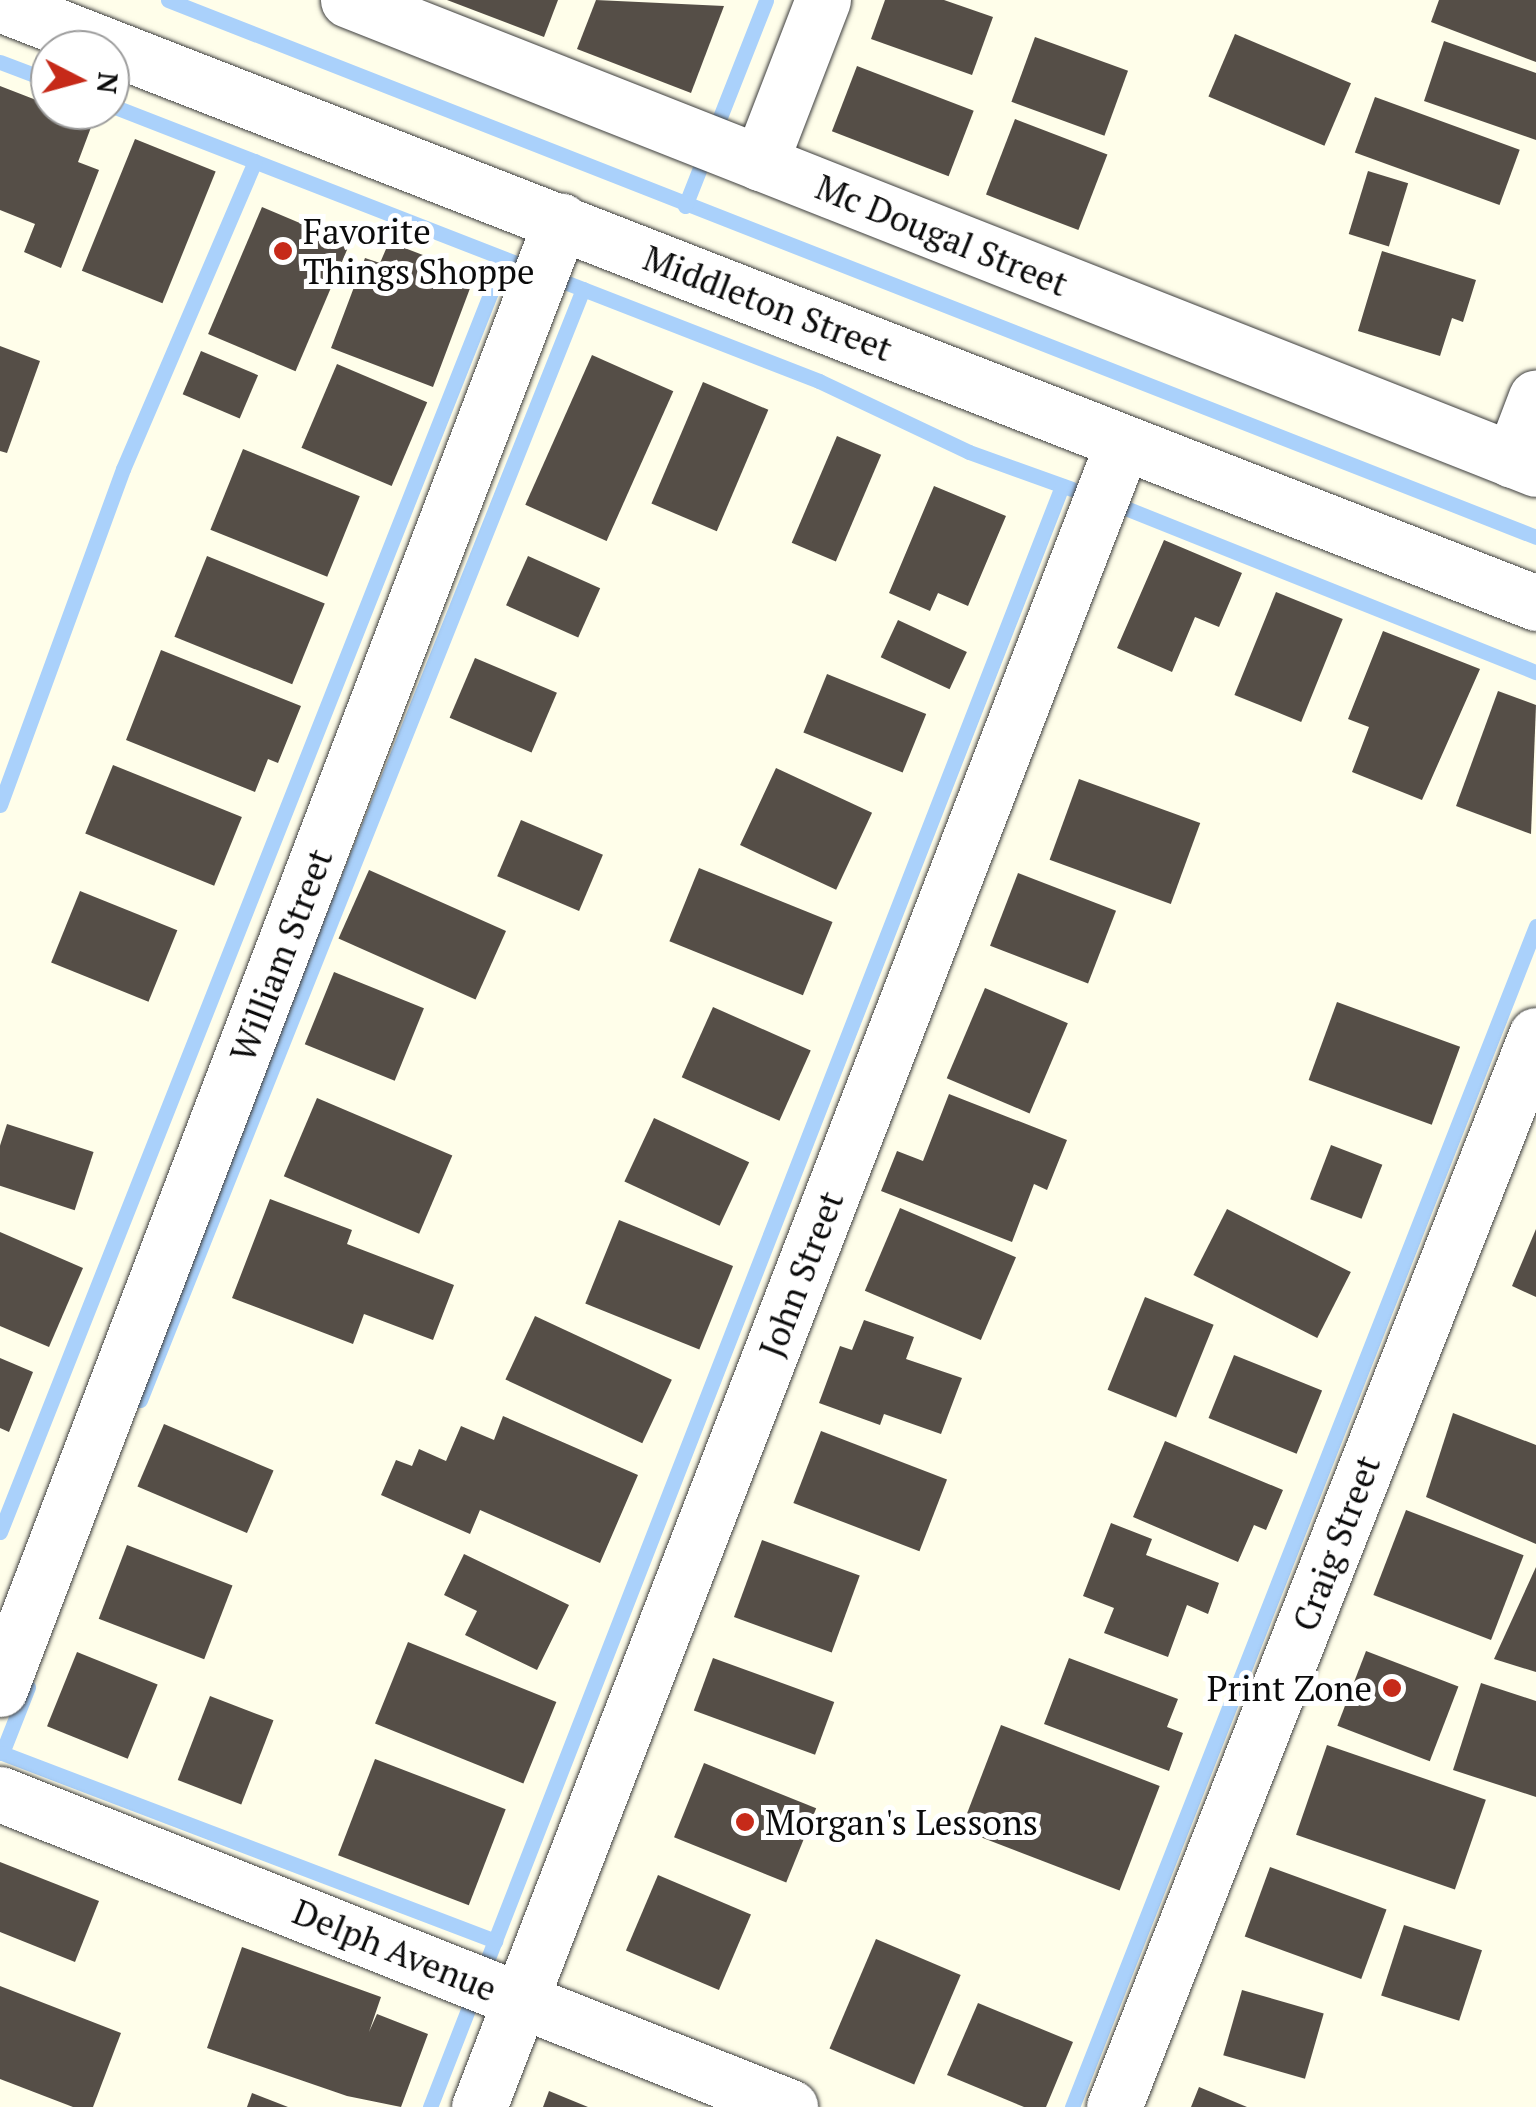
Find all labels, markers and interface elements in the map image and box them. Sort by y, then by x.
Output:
north arrow [30,30,130,130]
text: N [89,70,128,95]
street label: Mc Dougal Street [810,165,1074,305]
place label: Favorite Things Shoppe [303,210,534,292]
street label: Middleton Street [638,236,898,370]
marker: Favorite Things Shoppe [272,240,294,262]
street label: William Street [221,843,341,1067]
street label: John Street [750,1185,852,1363]
street label: Craig Street [1283,1449,1389,1637]
place label: Print Zone [1207,1667,1372,1709]
marker: Print Zone [1381,1677,1403,1699]
place label: Morgan's Lessons [765,1801,1038,1843]
marker: Morgan's Lessons [734,1811,756,1833]
street label: Delph Avenue [287,1890,503,2010]

